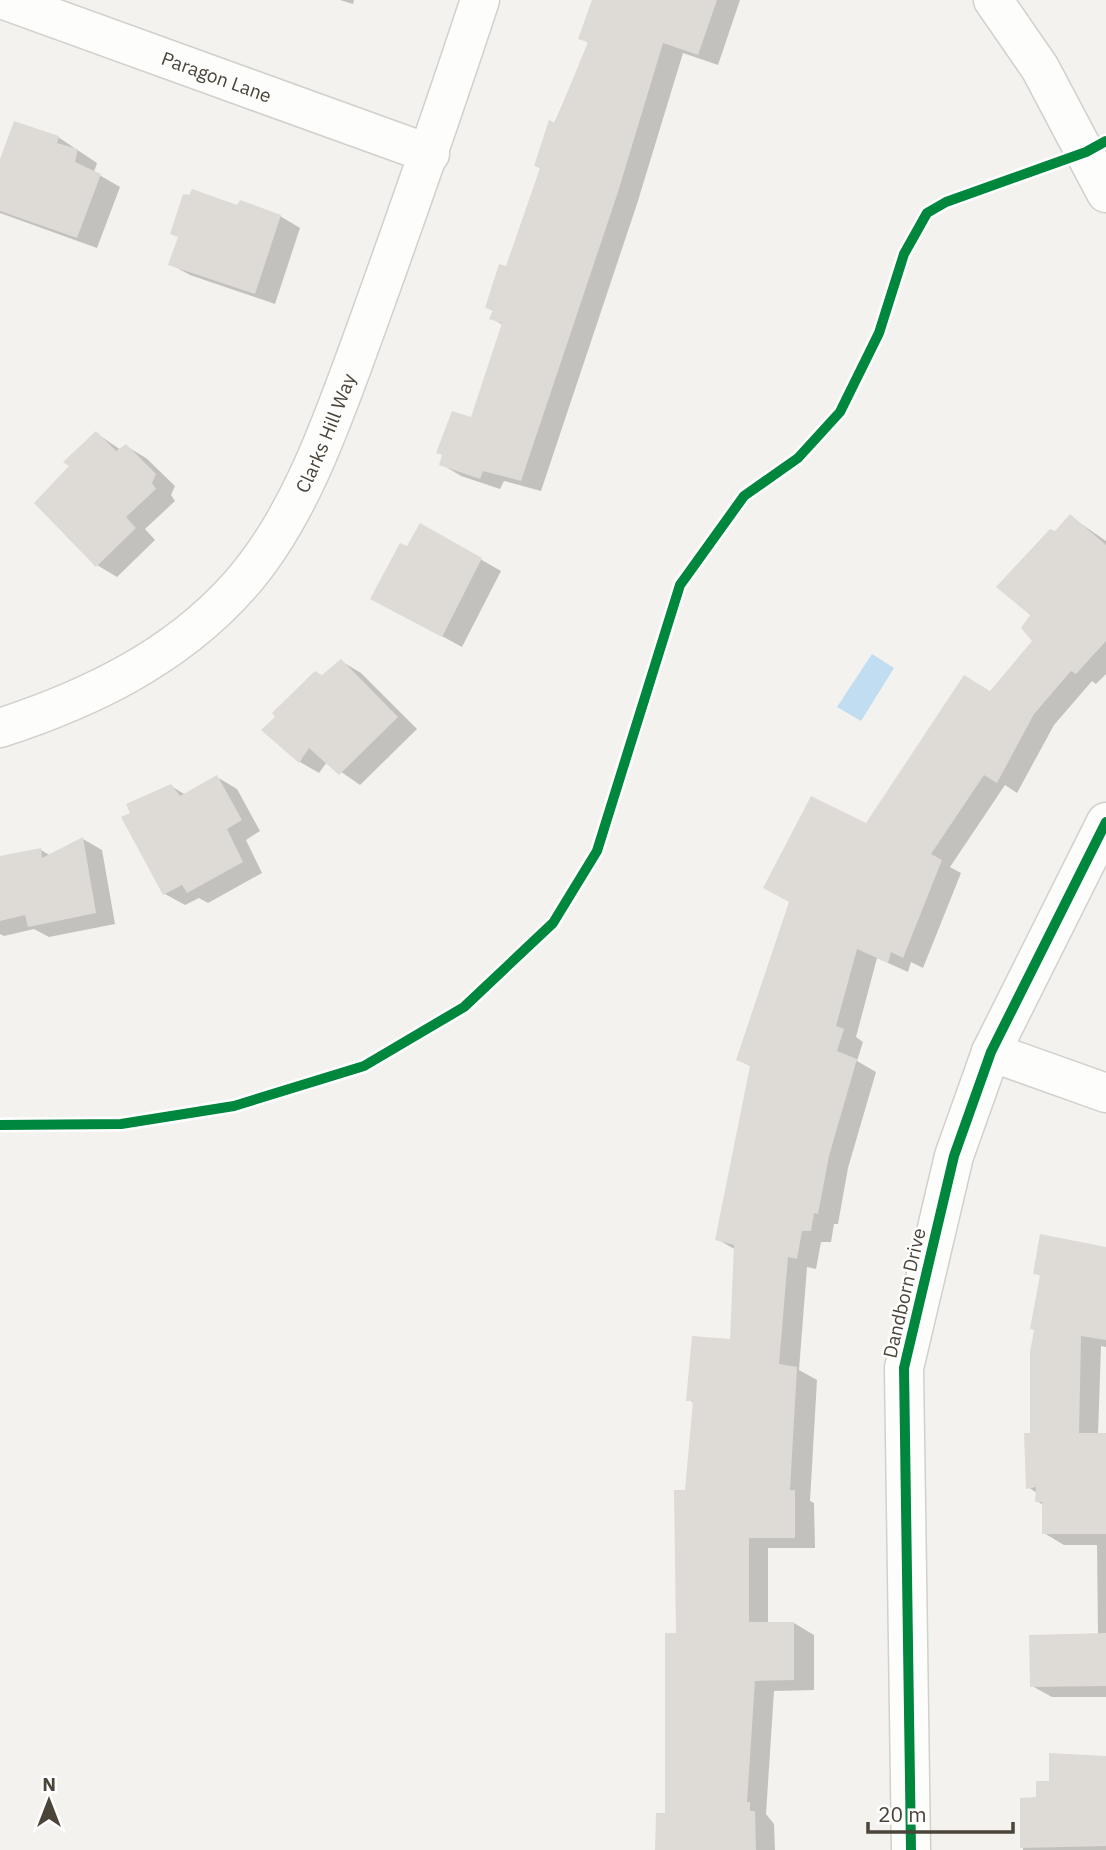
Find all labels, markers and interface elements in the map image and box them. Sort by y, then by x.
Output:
street label: Paragon Lane [158,46,275,108]
street label: Clarks Hill Way [290,370,361,497]
street label: Dandborn Drive [877,1226,931,1360]
north arrow [14,1766,84,1836]
text: N [42,1772,56,1796]
scale bar [868,1790,1013,1834]
text: 20 m [878,1800,927,1828]

